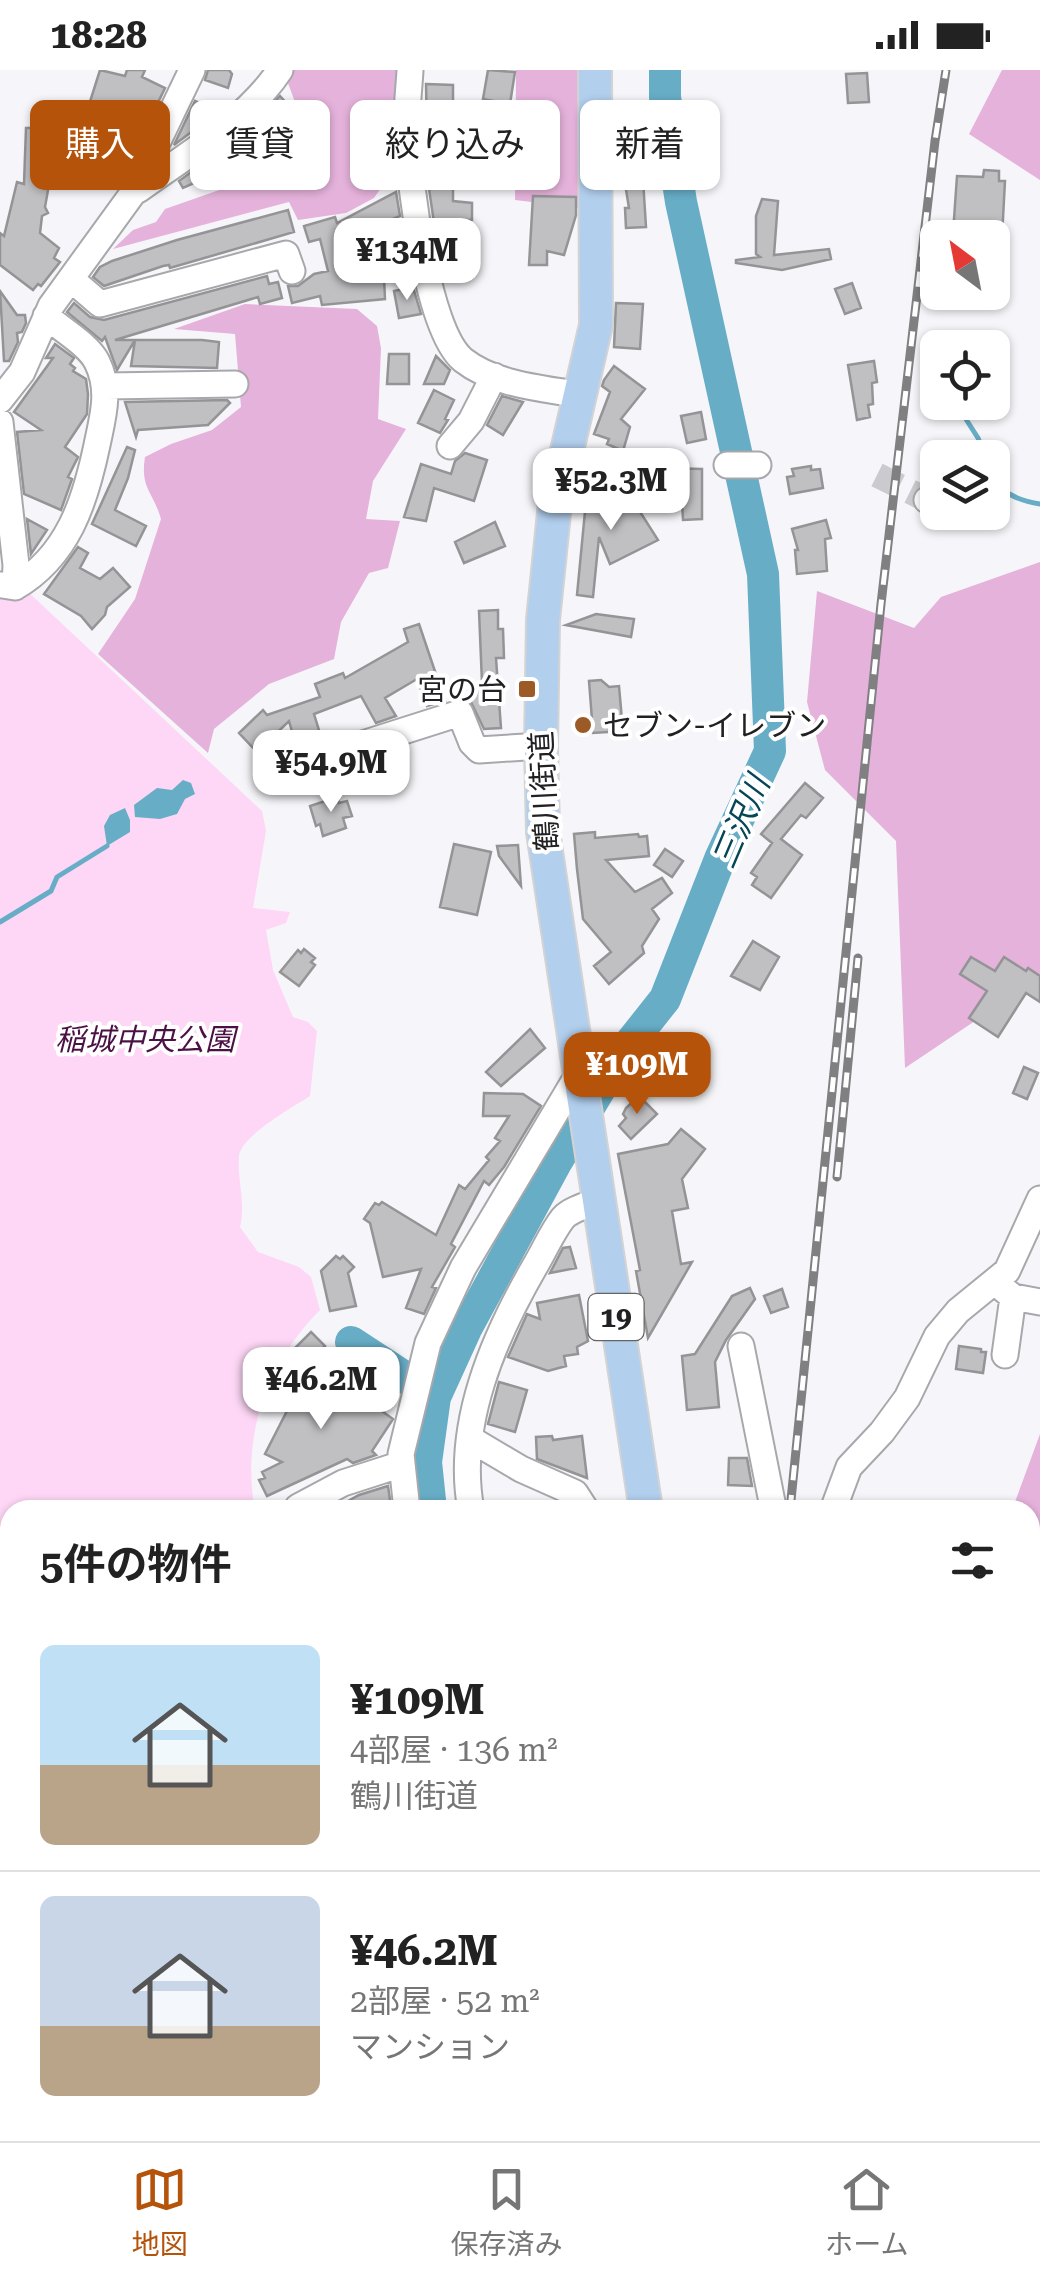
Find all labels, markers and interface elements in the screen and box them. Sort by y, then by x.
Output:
text: 18:28 [50,13,147,57]
chip: 購入 [30,100,170,190]
chip: 賃貸 [190,100,330,190]
chip: 絞り込み [350,100,560,190]
chip: 新着 [580,100,720,190]
pin: ¥134M [337,218,477,303]
north arrow [920,220,1010,310]
map controls [920,220,1010,530]
text: ¥134M [356,231,458,269]
button: locate [920,330,1010,420]
button: layers [920,440,1010,530]
pin: ¥52.3M [530,448,692,533]
text: ¥52.3M [555,461,667,499]
place label: 宮の台 [417,672,507,707]
marker: 宮の台 [516,678,538,700]
place label: セブン-イレブン [603,708,826,743]
marker: セブン-イレブン [572,714,594,736]
pin: ¥54.9M [250,730,412,815]
street label: 鶴川街道 [523,730,565,852]
text: ¥54.9M [275,743,387,781]
water label: 三沢川 [705,768,778,874]
park label: 稲城中央公園 [55,1022,239,1057]
pin: ¥109M [567,1032,707,1117]
text: ¥109M [586,1045,688,1083]
road number: 19 [588,1294,644,1340]
pin: ¥46.2M [240,1347,402,1432]
text: ¥46.2M [265,1360,377,1398]
icon: filters [945,1533,1000,1588]
text: 5件の物件 [40,1540,232,1589]
text: ¥109M [350,1675,485,1724]
icon: home [120,1685,240,1805]
text: 4部屋 · 136 m² [350,1731,558,1769]
text: 鶴川街道 [350,1777,478,1815]
text: ¥46.2M [350,1926,498,1975]
icon: home [120,1936,240,2056]
text: 2部屋 · 52 m² [350,1982,540,2020]
text: マンション [350,2028,510,2066]
tab: 地図 [131,2162,187,2262]
tab: 保存済み [450,2162,562,2262]
tab: ホーム [825,2162,909,2262]

